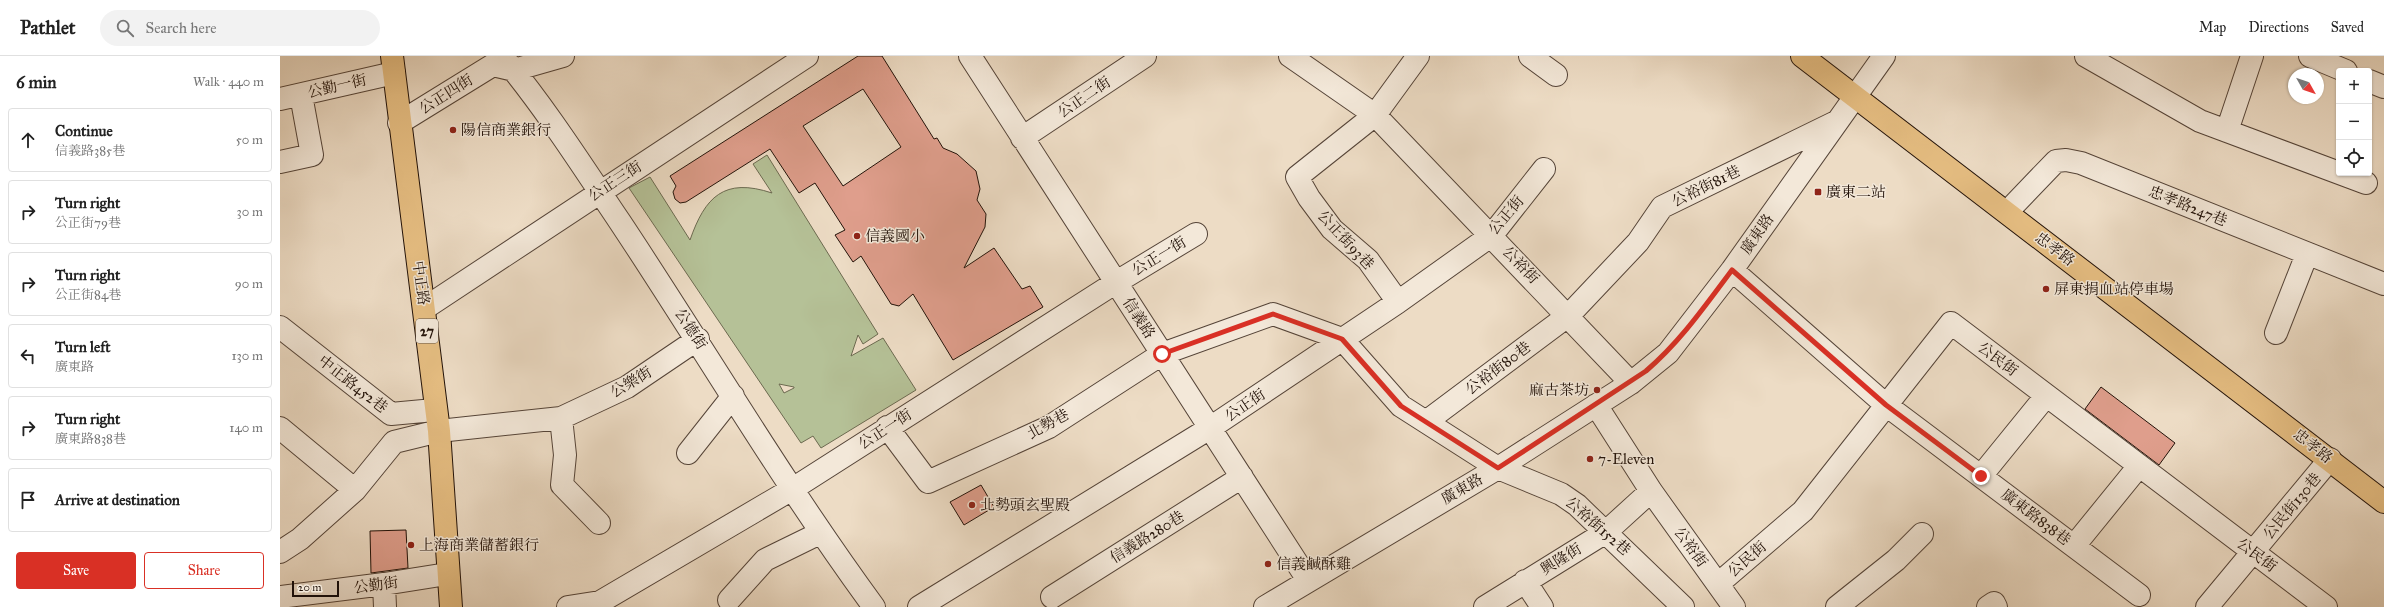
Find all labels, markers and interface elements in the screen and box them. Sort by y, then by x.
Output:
search box [100,10,380,46]
text: Pathlet [20,16,76,39]
icon: search [114,17,136,39]
text: Search here [146,19,217,37]
text: Map [2199,19,2226,36]
text: Directions [2248,19,2309,36]
text: Saved [2331,19,2364,36]
north arrow [2288,68,2324,104]
map controls [2336,68,2372,176]
button: + [2336,68,2372,104]
street label: 公勤一街 [306,70,368,102]
street label: 公正四街 [416,70,476,118]
text: 6 min [16,72,57,93]
street label: 公正二街 [1054,73,1114,121]
text: Walk · 440 m [193,74,264,90]
button: − [2336,104,2372,140]
place label: 陽信商業銀行 [461,121,551,139]
text: Continue [55,122,113,140]
marker: 陽信商業銀行 [448,125,458,135]
icon: ahead [17,129,39,151]
text: 50 m [236,132,263,148]
button: locate [2336,140,2372,176]
text: 信義路385巷 [55,143,125,159]
street label: 公正三街 [585,157,645,205]
street label: 公裕街81巷 [1669,162,1743,210]
street label: 忠孝路247巷 [2146,182,2230,230]
place label: 廣東二站 [1826,183,1886,201]
marker: 廣東二站 [1813,187,1823,197]
street label: 公正街 [1485,192,1527,238]
text: Turn right [55,194,120,212]
icon: right [17,201,39,223]
text: 30 m [237,204,263,220]
street label: 公正街93巷 [1314,207,1378,273]
street label: 廣東路 [1737,210,1777,258]
text: 公正街79巷 [55,215,121,231]
place label: 信義國小 [865,227,925,245]
street label: 忠孝路 [2032,228,2078,270]
marker: 信義國小 [852,231,862,241]
street label: 公正一街 [1129,233,1189,279]
street label: 公裕街 [1499,243,1543,287]
street label: 中正路 [409,259,433,307]
text: Turn right [55,266,120,284]
icon: right [17,273,39,295]
text: 90 m [235,276,263,292]
place label: 屏東捐血站停車場 [2054,280,2174,298]
marker: 屏東捐血站停車場 [2041,284,2051,294]
text: 公正街84巷 [55,287,121,303]
street label: 信義路 [1119,294,1159,342]
street label: 公德街 [671,305,711,353]
road number: 27 [416,319,438,343]
text: Turn left [55,338,111,356]
street label: 公裕街80巷 [1462,338,1534,398]
street label: 公民街 [1975,338,2021,380]
icon: left [17,345,39,367]
route start [1153,345,1171,363]
text: 130 m [231,348,263,364]
street label: 中正路452巷 [315,351,391,417]
text: 廣東路 [55,359,94,375]
street label: 公樂街 [607,363,655,401]
place label: 麻古茶坊 [1529,381,1589,399]
street label: 公正街 [1221,385,1269,425]
marker: 麻古茶坊 [1592,385,1602,395]
street label: 公正一街 [855,405,915,453]
street label: 北勢巷 [1024,405,1072,443]
text: Turn right [55,410,120,428]
icon: right [17,417,39,439]
text: 140 m [229,420,263,436]
street label: 忠孝路 [2290,425,2336,467]
text: 廣東路838巷 [55,431,126,447]
place label: 7-Eleven [1598,450,1654,468]
marker: 7-Eleven [1585,454,1595,464]
route end [1972,467,1990,485]
street label: 公民街130巷 [2259,469,2325,543]
street label: 廣東路 [1438,470,1486,508]
street label: 廣東路838巷 [1998,485,2074,549]
icon: arrive [17,489,39,511]
text: Arrive at destination [55,491,180,509]
street label: 公裕街152巷 [1562,493,1634,559]
place label: 北勢頭玄聖殿 [980,496,1070,514]
marker: 北勢頭玄聖殿 [967,500,977,510]
street label: 信義路280巷 [1107,507,1187,567]
street label: 公裕街 [1670,524,1712,570]
street label: 公民街 [2234,534,2280,576]
place label: 上海商業儲蓄銀行 [419,536,539,554]
street label: 公民街 [1724,537,1770,581]
street label: 興隆街 [1537,539,1585,579]
marker: 上海商業儲蓄銀行 [406,540,416,550]
button: Save [16,552,136,589]
button: Share [144,552,264,589]
place label: 信義鹹酥雞 [1276,555,1351,573]
marker: 信義鹹酥雞 [1263,559,1273,569]
street label: 公勤街 [352,573,400,597]
scale bar [292,579,339,598]
text: 20 m [298,581,321,594]

